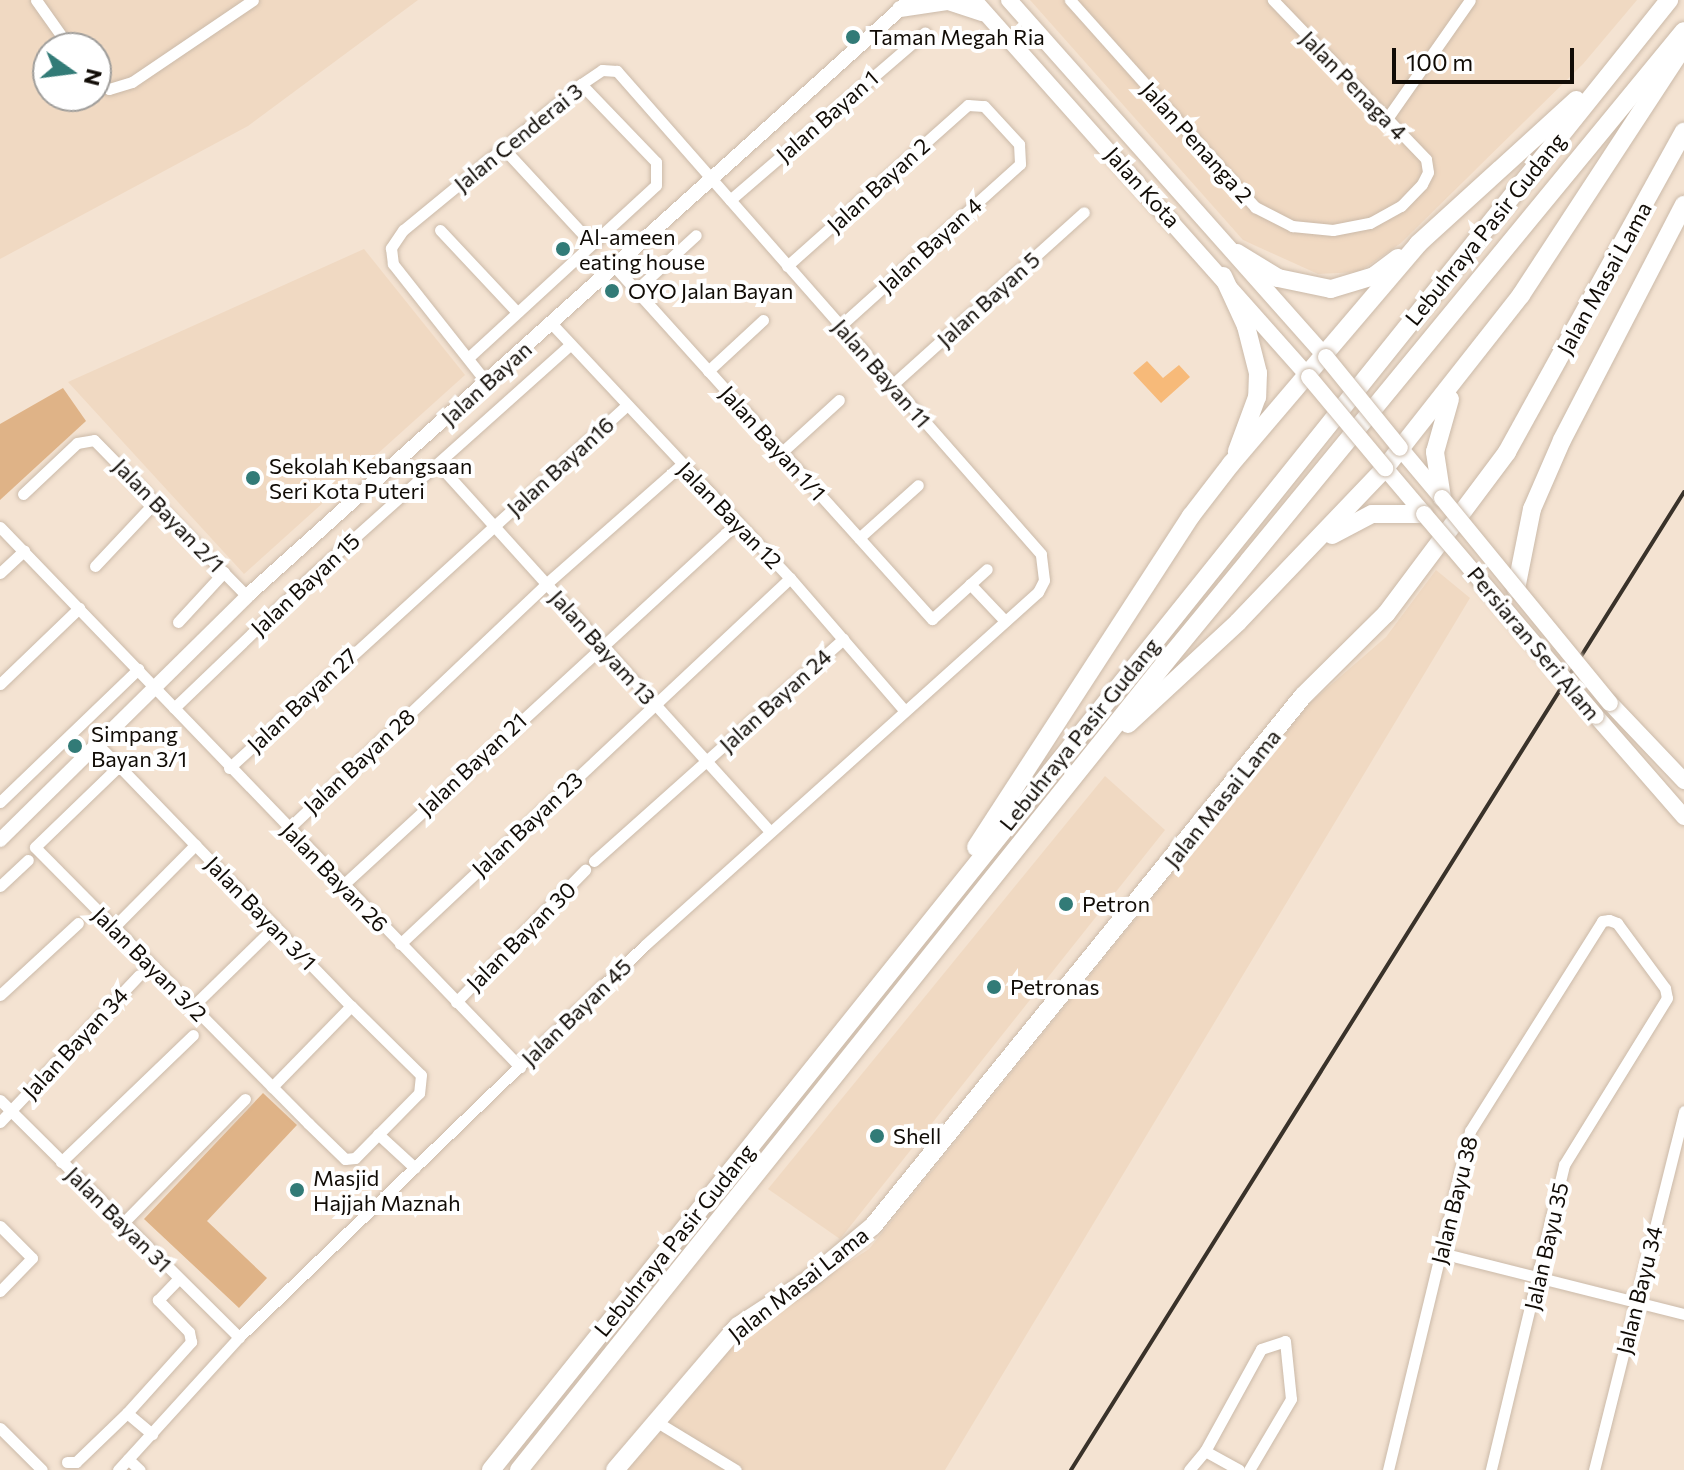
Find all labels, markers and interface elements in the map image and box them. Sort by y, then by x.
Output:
place label: Taman Megah Ria [869,24,1045,50]
street label: Jalan Penaga 4 [1295,25,1413,145]
marker: Taman Megah Ria [844,28,862,46]
north arrow [32,32,112,112]
scale bar [1396,32,1578,82]
text: 100 m [1406,47,1473,76]
street label: Jalan Bayan 1 [771,65,883,167]
text: N [79,66,109,89]
street label: Jalan Penanga 2 [1136,76,1258,208]
street label: Jalan Cenderai 3 [448,77,588,197]
street label: Lebuhraya Pasir Gudang [1399,127,1571,331]
street label: Jalan Bayan 2 [821,132,935,238]
street label: Jalan Kota [1100,141,1186,233]
street label: Jalan Bayan 4 [873,192,987,298]
street label: Jalan Masai Lama [1551,197,1657,359]
place label: Al-ameen eating house [579,223,705,274]
marker: Al-ameen eating house [554,240,572,258]
street label: Jalan Bayan 5 [931,246,1045,352]
place label: OYO Jalan Bayan [628,278,793,304]
marker: OYO Jalan Bayan [603,282,621,300]
street label: Jalan Bayan 11 [828,313,936,433]
street label: Jalan Bayan [435,336,537,430]
street label: Jalan Bayan 1/1 [715,380,831,506]
street label: Jalan Bayan16 [501,411,619,521]
place label: Sekolah Kebangsaan Seri Kota Puteri [269,452,472,504]
street label: Jalan Bayan 2/1 [108,453,230,577]
street label: Jalan Bayan 12 [672,456,788,574]
marker: Sekolah Kebangsaan Seri Kota Puteri [244,469,262,487]
street label: Jalan Bayan 15 [245,527,365,641]
street label: Persiaran Seri Alam [1462,561,1606,725]
street label: Jalan Bayam 13 [545,584,661,710]
street label: Lebuhraya Pasir Gudang [993,632,1165,836]
street label: Jalan Bayan 27 [242,642,362,758]
street label: Jalan Bayan 24 [713,643,837,757]
street label: Jalan Bayan 28 [298,703,420,819]
street label: Jalan Bayan 21 [412,707,532,821]
place label: Simpang Bayan 3/1 [91,720,187,772]
street label: Jalan Masai Lama [1158,723,1286,873]
marker: Simpang Bayan 3/1 [66,737,84,755]
street label: Jalan Bayan 23 [466,766,588,882]
street label: Jalan Bayan 26 [276,817,394,937]
street label: Jalan Bayan 3/1 [200,851,322,975]
street label: Jalan Bayan 30 [461,876,581,996]
place label: Petron [1082,891,1150,917]
marker: Petron [1057,895,1075,913]
street label: Jalan Bayan 3/2 [87,901,213,1027]
street label: Jalan Bayan 45 [516,953,636,1071]
place label: Petronas [1010,974,1100,1000]
marker: Petronas [985,978,1003,996]
street label: Jalan Bayan 34 [17,982,133,1104]
place label: Shell [893,1123,941,1149]
marker: Shell [868,1127,886,1145]
street label: Jalan Bayu 38 [1425,1133,1483,1267]
street label: Lebuhraya Pasir Gudang [588,1138,760,1342]
street label: Jalan Bayan 31 [61,1161,177,1277]
place label: Masjid Hajjah Maznah [313,1164,461,1216]
street label: Jalan Bayu 35 [1518,1180,1574,1312]
marker: Masjid Hajjah Maznah [288,1181,306,1199]
street label: Jalan Masai Lama [723,1221,873,1347]
street label: Jalan Bayu 34 [1610,1223,1668,1357]

